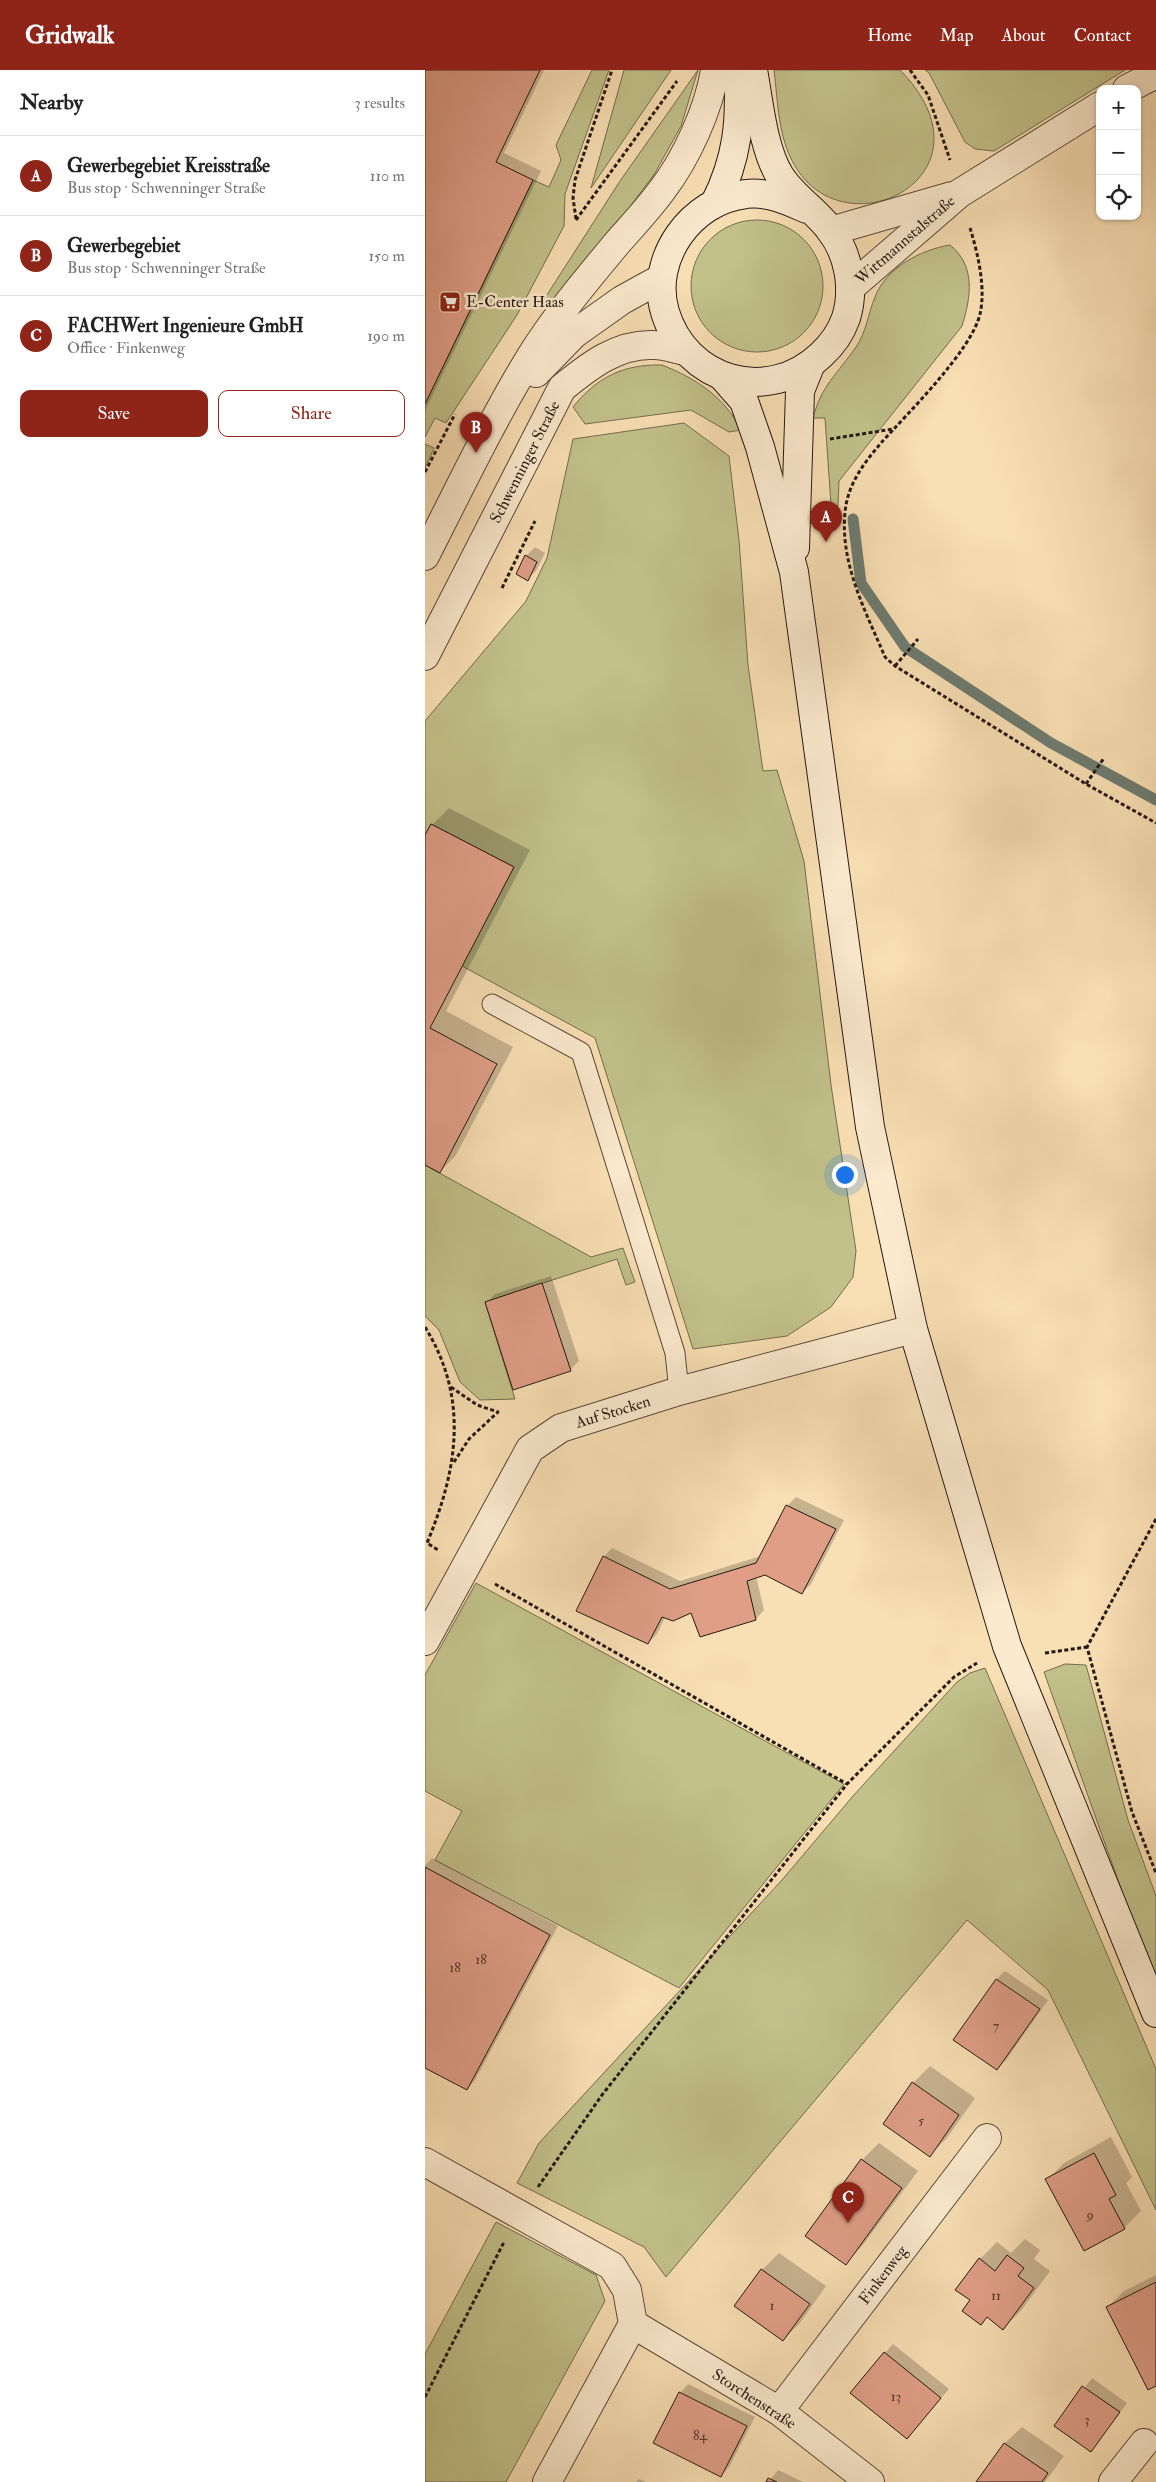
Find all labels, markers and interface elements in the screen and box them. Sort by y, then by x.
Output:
text: Gridwalk [25,20,114,51]
text: Home [867,24,912,47]
text: Map [940,24,974,47]
text: About [1002,24,1046,47]
text: Contact [1074,24,1131,47]
map controls [1096,85,1141,220]
button: + [1096,85,1141,130]
text: Nearby [20,89,83,116]
text: 3 results [354,93,405,113]
button: − [1096,130,1141,175]
text: Gewerbegebiet Kreisstraße [67,154,270,178]
text: A [31,166,41,186]
text: 110 m [370,166,405,186]
button: locate [1096,175,1141,220]
text: Bus stop · Schwenninger Straße [67,178,266,198]
street label: Wittmannstalstraße [850,191,959,290]
text: Gewerbegebiet [67,234,180,258]
text: B [31,246,41,266]
text: 150 m [368,246,405,266]
text: Bus stop · Schwenninger Straße [67,258,266,278]
supermarket icon: E-Center Haas [438,290,462,314]
place label: E-Center Haas [466,292,564,312]
text: FACHWert Ingenieure GmbH [67,314,304,338]
text: C [30,326,42,346]
text: 190 m [367,326,405,346]
text: Office · Finkenweg [67,338,185,358]
button: Save [20,390,208,437]
button: Share [218,390,405,437]
street label: Schwenninger Straße [485,397,565,527]
pin: B [460,412,492,453]
pin: A [810,501,842,542]
your location [832,1162,858,1188]
street label: Auf Stocken [572,1391,653,1433]
house number: 18 [475,1951,487,1968]
house number: 18 [449,1959,461,1976]
house number: 7 [993,2017,1000,2034]
house number: 5 [918,2112,925,2129]
pin: C [832,2182,864,2223]
house number: 9 [1085,2206,1094,2223]
street label: Finkenweg [854,2241,912,2309]
house number: 11 [991,2287,1001,2304]
house number: 1 [770,2297,775,2314]
street label: Storchenstraße [708,2364,800,2434]
house number: 13 [891,2388,901,2405]
house number: 3 [1084,2411,1090,2428]
house number: 84 [693,2427,709,2444]

